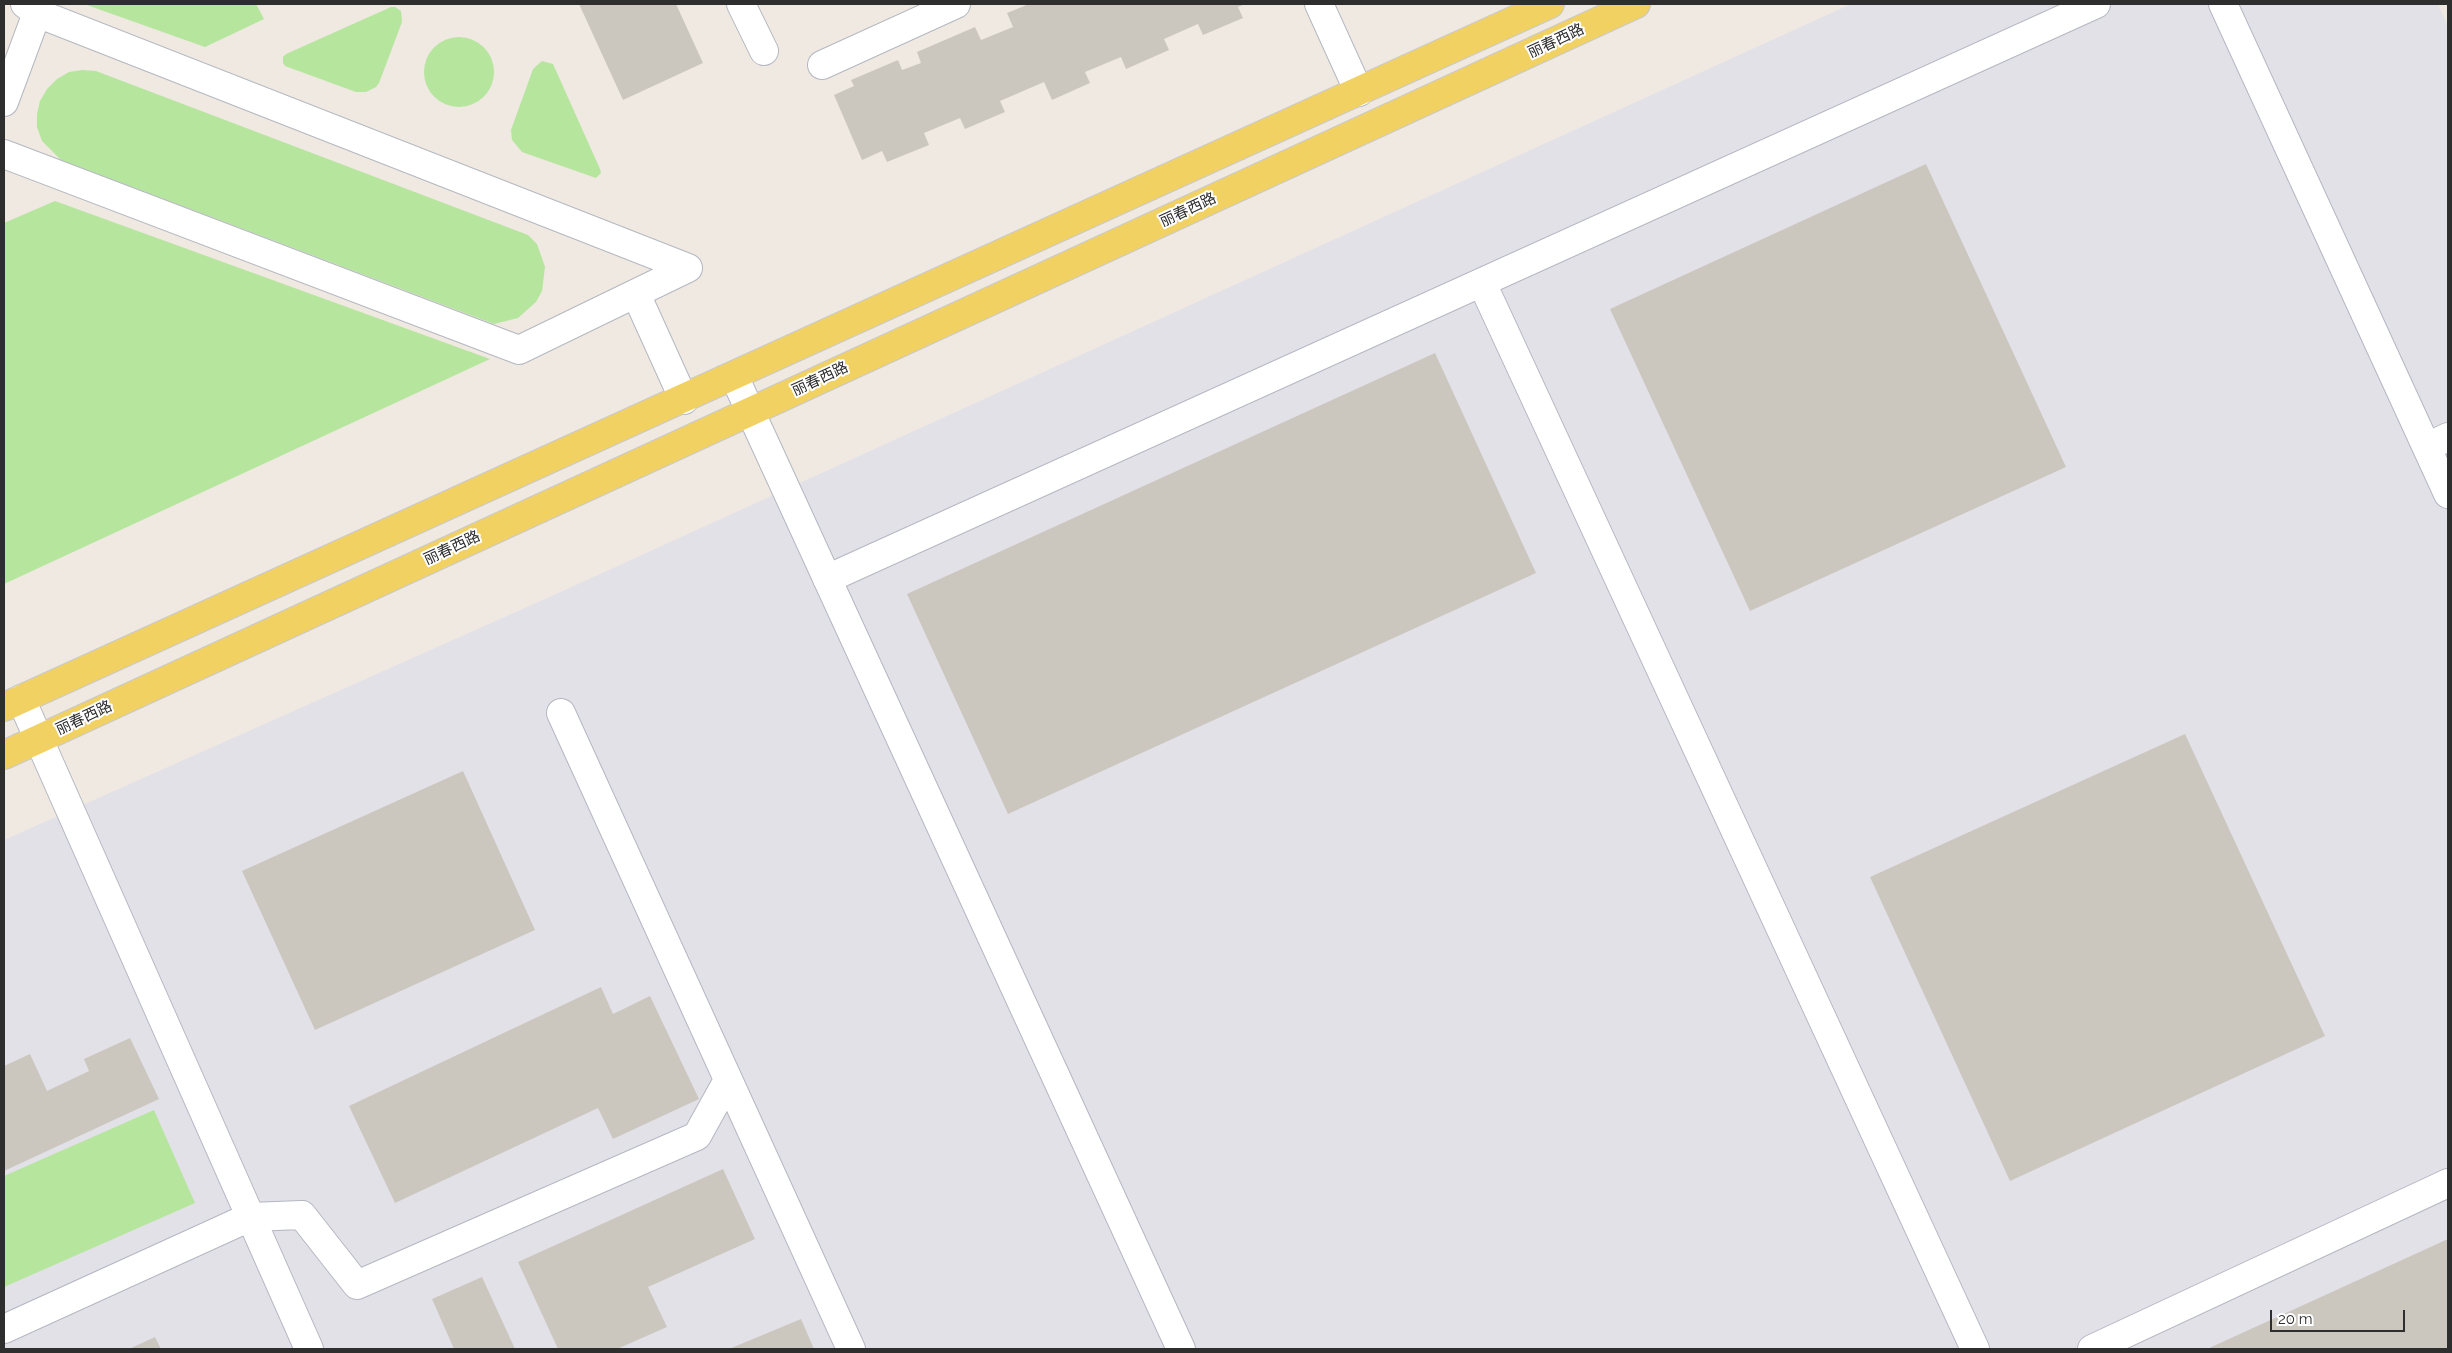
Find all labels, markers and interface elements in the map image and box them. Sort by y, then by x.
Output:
street label: 丽春西路 [1525,20,1587,62]
street label: 丽春西路 [1157,189,1219,231]
street label: 丽春西路 [789,358,851,400]
street label: 丽春西路 [421,527,483,569]
street label: 丽春西路 [53,697,115,739]
scale bar [2272,1300,2407,1332]
text: 20 m [2278,1310,2313,1328]

